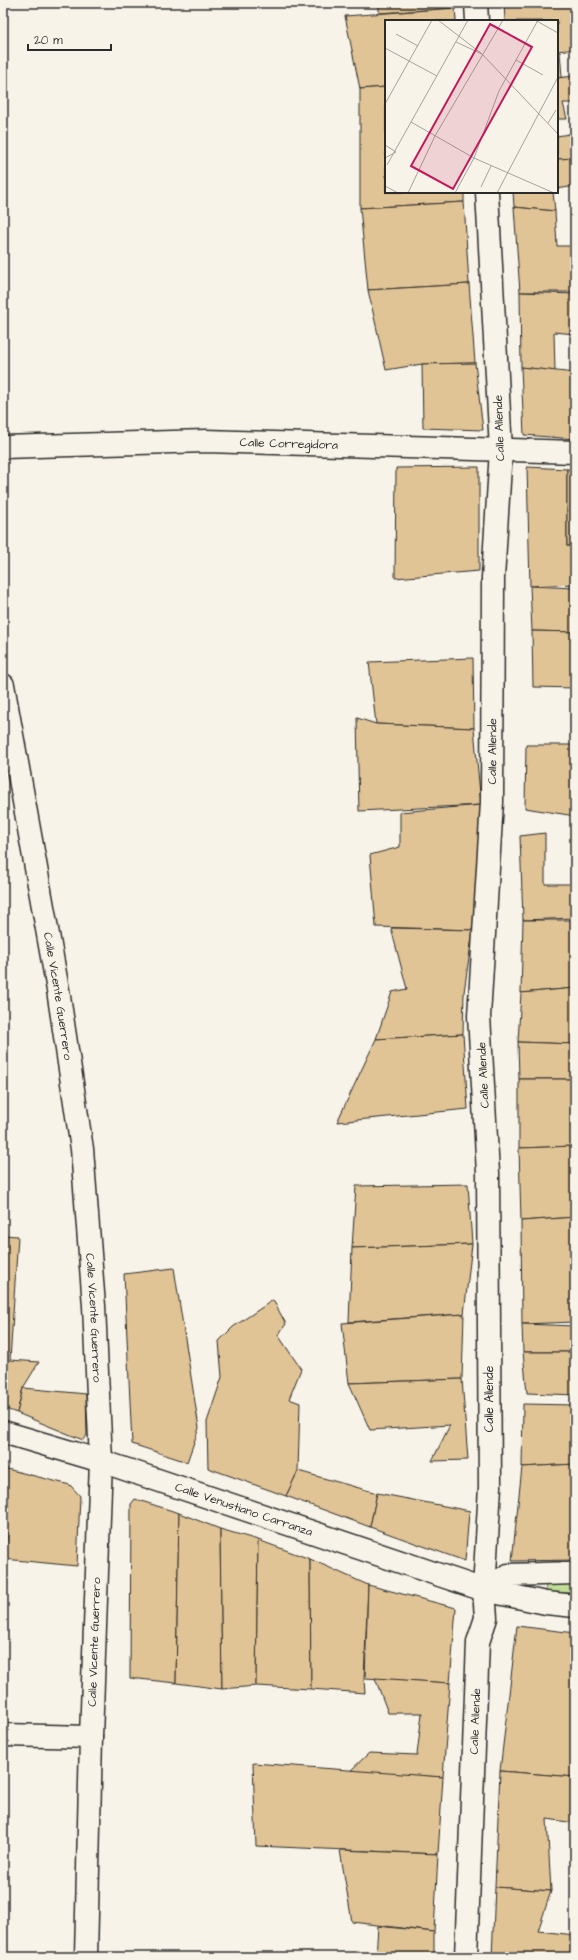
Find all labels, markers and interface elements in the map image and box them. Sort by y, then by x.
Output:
inset map [385,20,558,193]
scale bar [28,26,111,52]
text: 20 m [34,32,63,49]
street label: Calle Allende [490,394,509,461]
street label: Calle Corregidora [239,434,338,454]
street label: Calle Allende [484,718,501,785]
street label: Calle Vicente Guerrero [39,931,77,1062]
street label: Calle Allende [473,1041,494,1109]
street label: Calle Vicente Guerrero [81,1253,105,1383]
street label: Calle Allende [481,1365,498,1432]
street label: Calle Venustiano Carranza [173,1479,315,1541]
street label: Calle Vicente Guerrero [84,1577,105,1707]
street label: Calle Allende [466,1687,485,1755]

